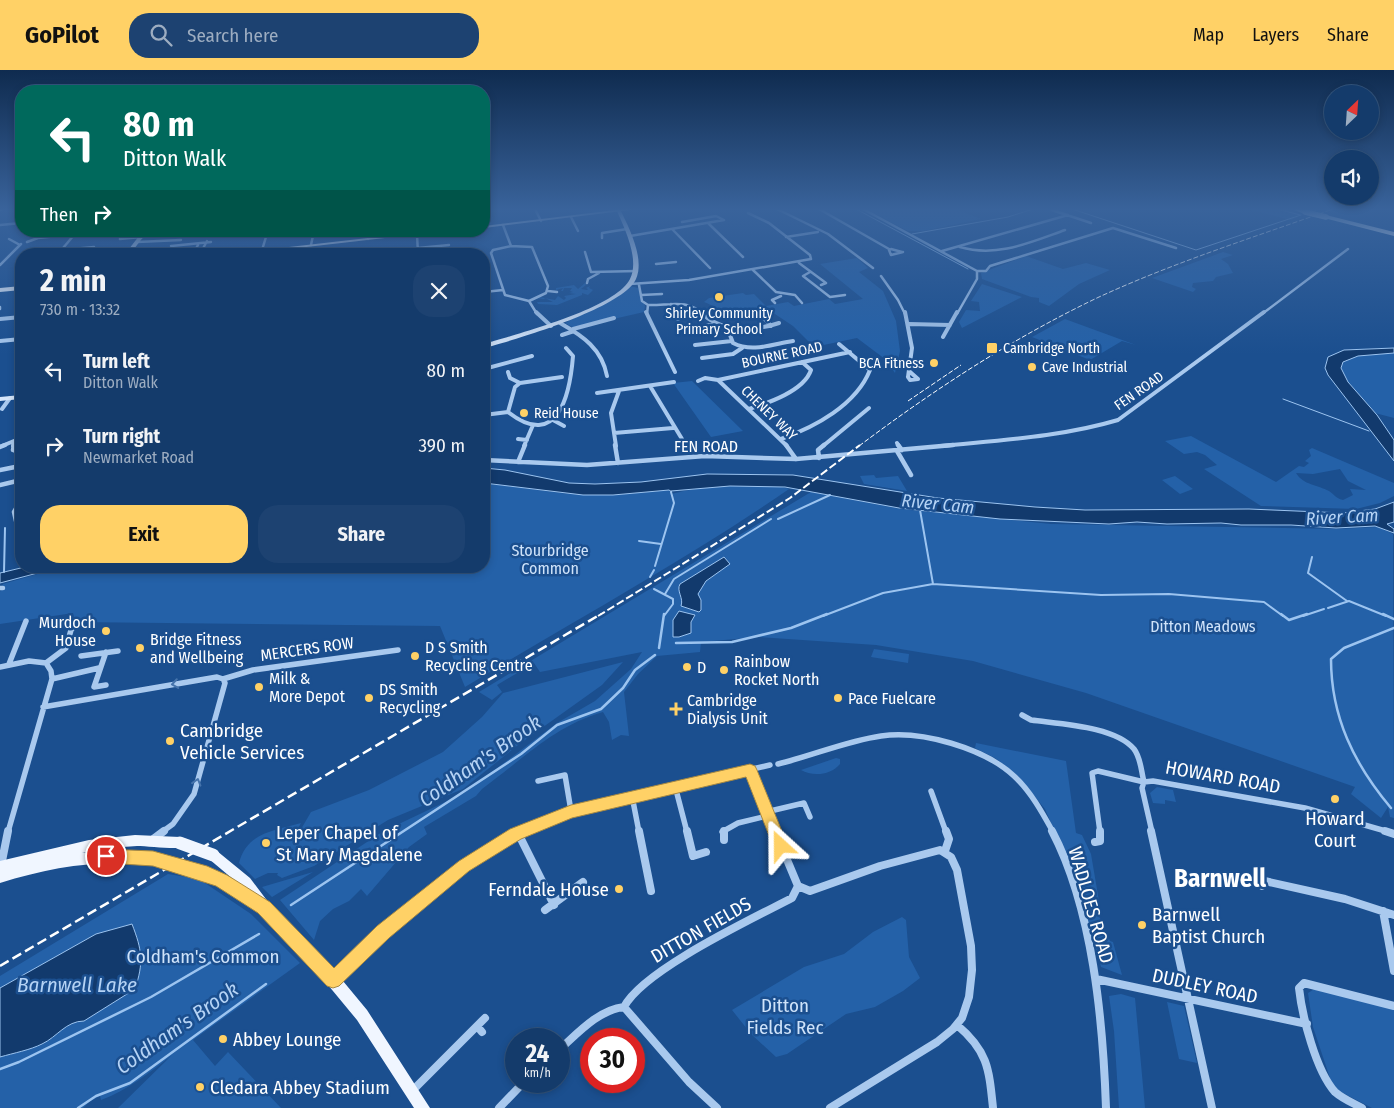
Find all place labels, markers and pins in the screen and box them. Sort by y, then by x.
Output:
marker: Shirley Community Primary School [713,291,725,303]
place label: Shirley Community Primary School [665,305,773,338]
place label: Cambridge North [1003,340,1100,357]
marker: Cambridge North [985,341,999,355]
place label: BCA Fitness [859,355,924,372]
marker: BCA Fitness [928,357,940,369]
place label: Cave Industrial [1042,359,1128,376]
marker: Cave Industrial [1026,361,1038,373]
place label: Reid House [534,405,599,422]
marker: Reid House [518,407,530,419]
place label: Murdoch House [39,613,96,650]
marker: Murdoch House [100,625,112,637]
place label: Bridge Fitness and Wellbeing [150,630,244,667]
place label: D S Smith Recycling Centre [425,638,533,675]
marker: Bridge Fitness and Wellbeing [134,642,146,654]
marker: D S Smith Recycling Centre [409,650,421,662]
place label: Rainbow Rocket North [734,652,819,689]
place label: D [697,658,706,677]
marker: D [681,661,693,673]
marker: Rainbow Rocket North [718,664,730,676]
place label: Milk & More Depot [269,669,346,706]
place label: DS Smith Recycling [379,680,441,717]
marker: Milk & More Depot [253,681,265,693]
place label: Pace Fuelcare [848,689,936,708]
place label: Cambridge Dialysis Unit [687,691,768,728]
marker: DS Smith Recycling [363,692,375,704]
marker: Pace Fuelcare [832,692,844,704]
marker: Cambridge Dialysis Unit [669,702,683,716]
place label: Cambridge Vehicle Services [180,719,304,764]
marker: Cambridge Vehicle Services [164,735,176,747]
marker: Howard Court [1329,793,1341,805]
place label: Howard Court [1305,807,1365,852]
place label: Leper Chapel of St Mary Magdalene [276,821,423,866]
pin [85,835,127,877]
marker: Leper Chapel of St Mary Magdalene [260,837,272,849]
place label: Ferndale House [488,878,609,901]
marker: Ferndale House [613,883,625,895]
place label: Barnwell Baptist Church [1152,903,1265,948]
marker: Barnwell Baptist Church [1136,919,1148,931]
place label: Abbey Lounge [233,1028,341,1051]
marker: Abbey Lounge [217,1033,229,1045]
place label: Cledara Abbey Stadium [210,1076,390,1099]
marker: Cledara Abbey Stadium [194,1081,206,1093]

